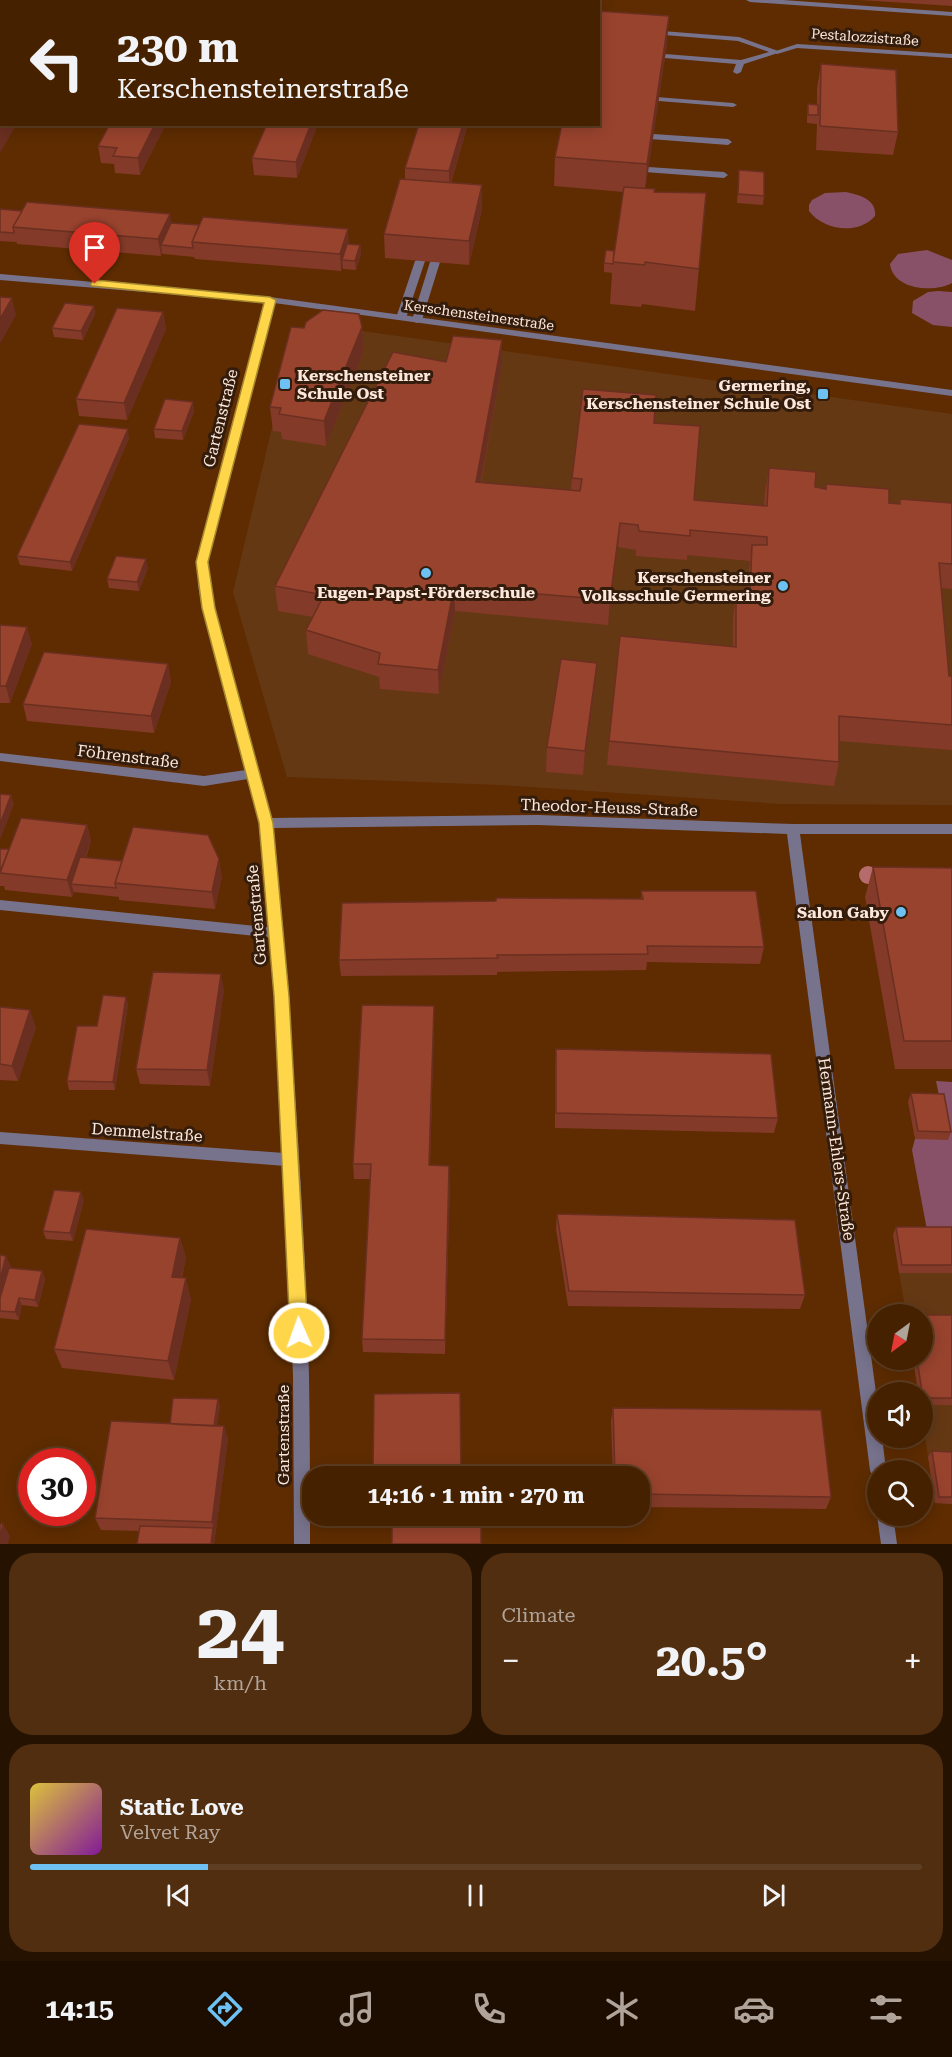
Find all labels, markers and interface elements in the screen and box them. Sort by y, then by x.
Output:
text: 230 m [117,23,239,72]
icon: left [18,24,96,102]
street label: Pestalozzistraße [811,25,920,49]
text: Kerschensteinerstraße [117,73,409,105]
pin [69,222,120,284]
icon: arrive [78,231,111,264]
street label: Kerschensteinerstraße [403,297,555,333]
place label: Kerschensteiner Schule Ost [297,366,431,403]
street label: Gartenstraße [199,367,242,469]
place label: Germering, Kerschensteiner Schule Ost [586,376,811,413]
marker: Kerschensteiner Schule Ost [278,377,292,391]
marker: Germering, Kerschensteiner Schule Ost [816,387,830,401]
marker: Eugen-Papst-Förderschule [419,566,433,580]
place label: Kerschensteiner Volksschule Germering [581,568,771,605]
marker: Kerschensteiner Volksschule Germering [776,579,790,593]
place label: Eugen-Papst-Förderschule [317,583,535,602]
street label: Föhrenstraße [76,741,180,772]
street label: Theodor-Heuss-Straße [520,795,698,820]
street label: Gartenstraße [243,864,270,966]
place label: Salon Gaby [797,903,889,922]
marker: Salon Gaby [894,905,908,919]
street label: Hermann-Ehlers-Straße [814,1056,859,1242]
street label: Demmelstraße [91,1119,203,1146]
position arrow [267,1301,331,1365]
north arrow [867,1304,933,1370]
map controls [867,1304,933,1526]
button: sound [867,1382,933,1448]
street label: Gartenstraße [274,1385,293,1485]
speed limit sign: 30 [18,1448,96,1526]
button: search [867,1460,933,1526]
text: 14:16 · 1 min · 270 m [367,1483,585,1508]
text: 24 [197,1586,284,1677]
text: Climate [502,1603,576,1627]
text: 20.5° [656,1634,768,1687]
text: − [502,1641,520,1680]
text: + [904,1641,922,1680]
text: km/h [213,1671,267,1695]
text: Static Love [120,1795,244,1820]
text: Velvet Ray [120,1820,220,1844]
icon: previous [162,1879,195,1912]
icon: pause [459,1879,492,1912]
icon: next [757,1879,790,1912]
icon: directions [204,1988,246,2030]
icon: music [336,1988,378,2030]
icon: phone [468,1988,510,2030]
icon: climate [601,1988,643,2030]
icon: car [733,1988,775,2030]
icon: filters [865,1988,907,2030]
text: 14:15 [45,1993,114,2025]

